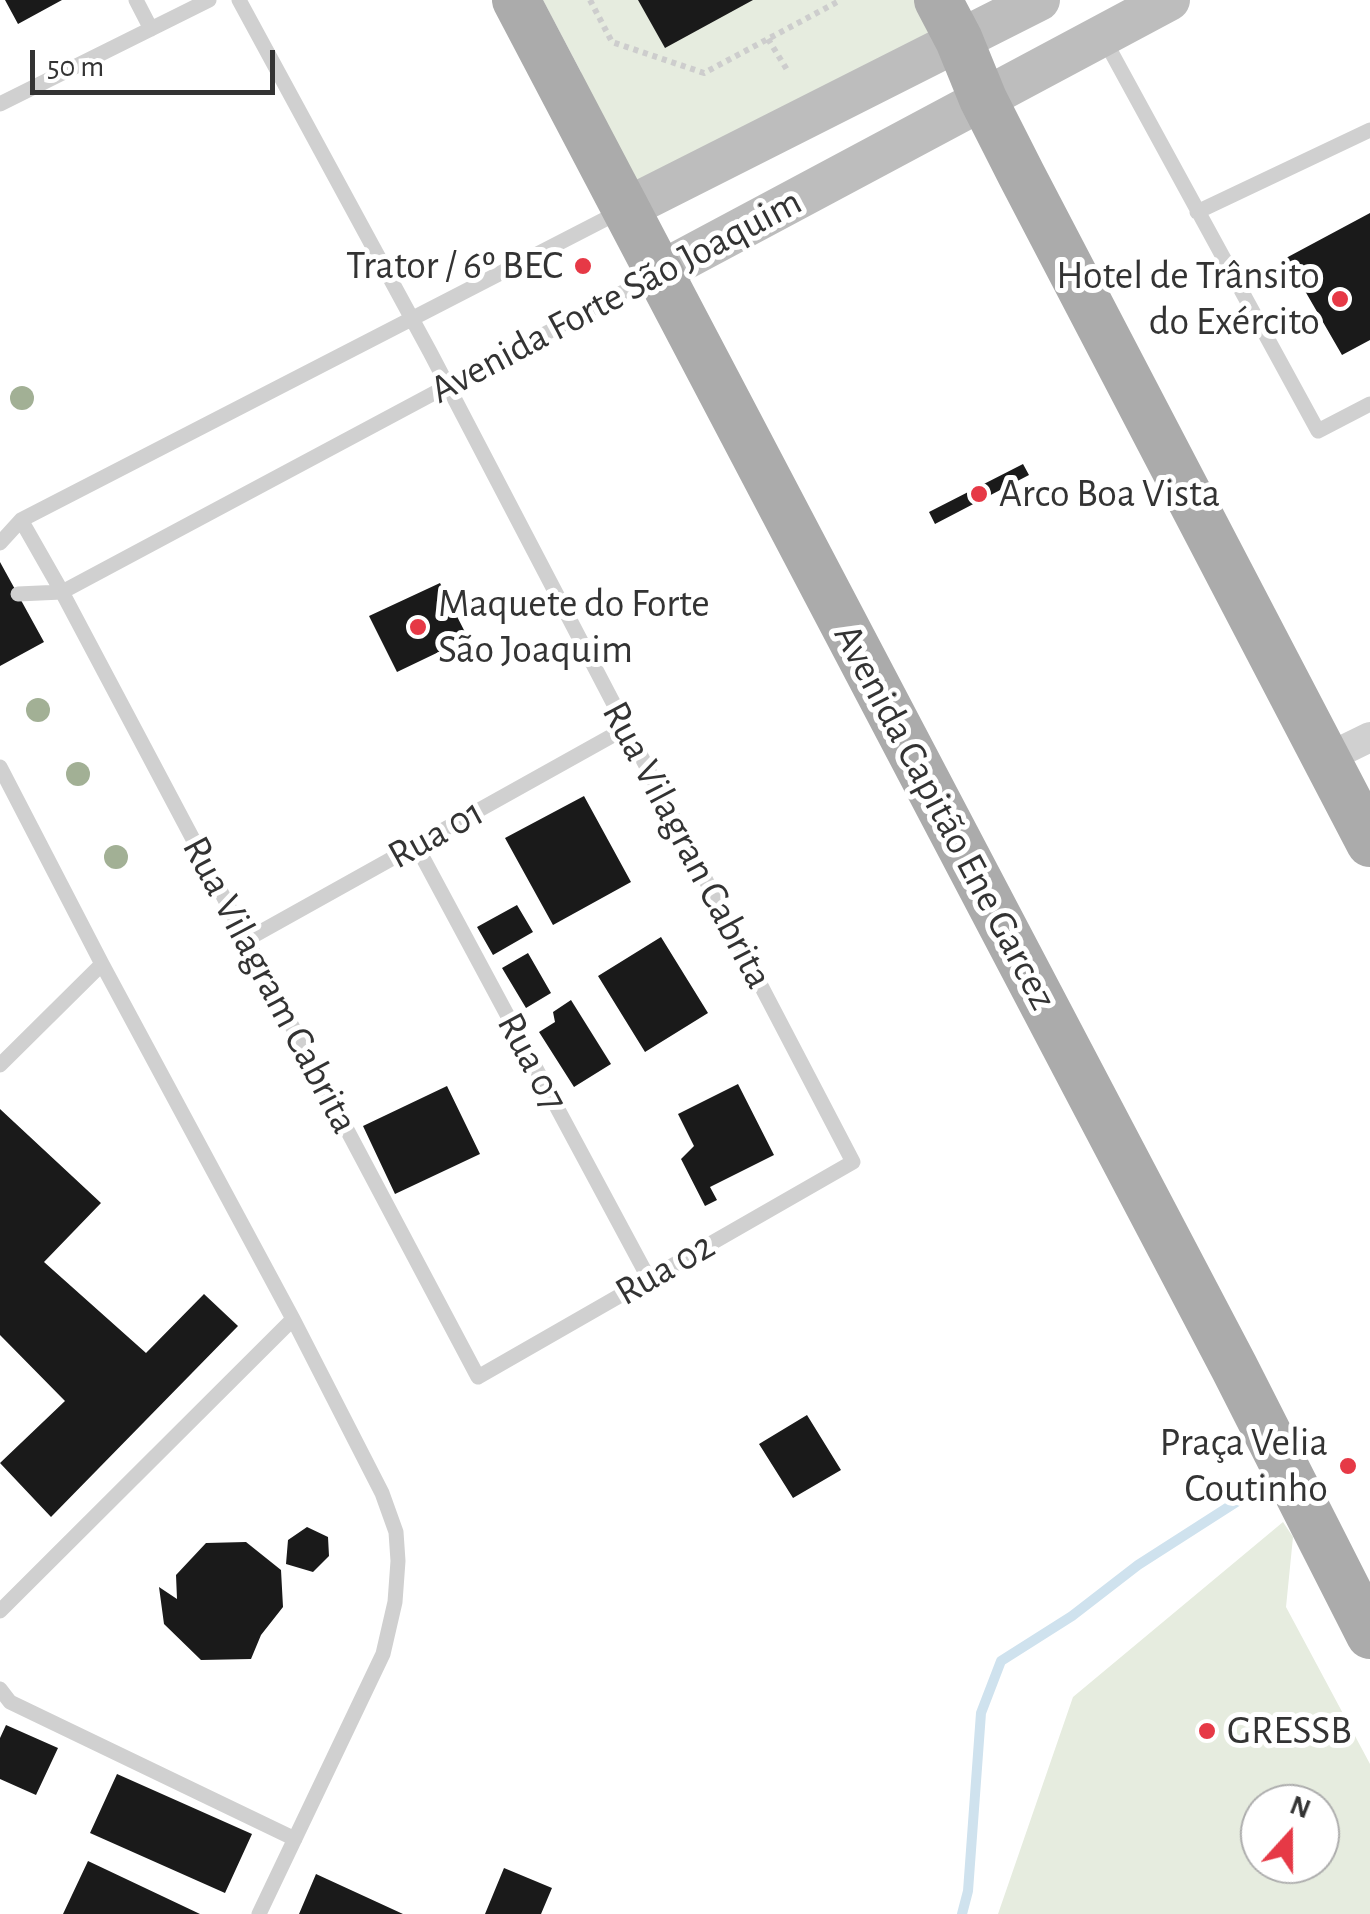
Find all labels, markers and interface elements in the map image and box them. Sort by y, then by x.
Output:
scale bar [35,30,280,92]
text: 50 m [47,52,104,82]
street label: Avenida Forte São Joaquim [422,178,810,414]
place label: Trator / 6º BEC [346,242,563,290]
place label: Hotel de Trânsito do Exército [1056,252,1320,346]
marker: Trator / 6º BEC [572,255,594,277]
marker: Hotel de Trânsito do Exército [1329,288,1351,310]
place label: Arco Boa Vista [999,470,1220,518]
marker: Arco Boa Vista [968,483,990,505]
place label: Maquete do Forte São Joaquim [438,580,710,674]
marker: Maquete do Forte São Joaquim [407,616,429,638]
street label: Avenida Capitão Ene Garcez [823,616,1067,1018]
street label: Rua Vilagran Cabrita [591,693,783,997]
street label: Rua 01 [380,788,492,880]
street label: Rua Vilagram Cabrita [171,828,369,1142]
street label: Rua 07 [486,1005,578,1119]
street label: Rua 02 [607,1222,723,1316]
place label: Praça Velia Coutinho [1159,1419,1328,1513]
marker: Praça Velia Coutinho [1337,1455,1359,1477]
place label: GRESSB [1227,1707,1352,1755]
marker: GRESSB [1196,1720,1218,1742]
north arrow [1240,1784,1340,1884]
text: N [1286,1791,1314,1824]

